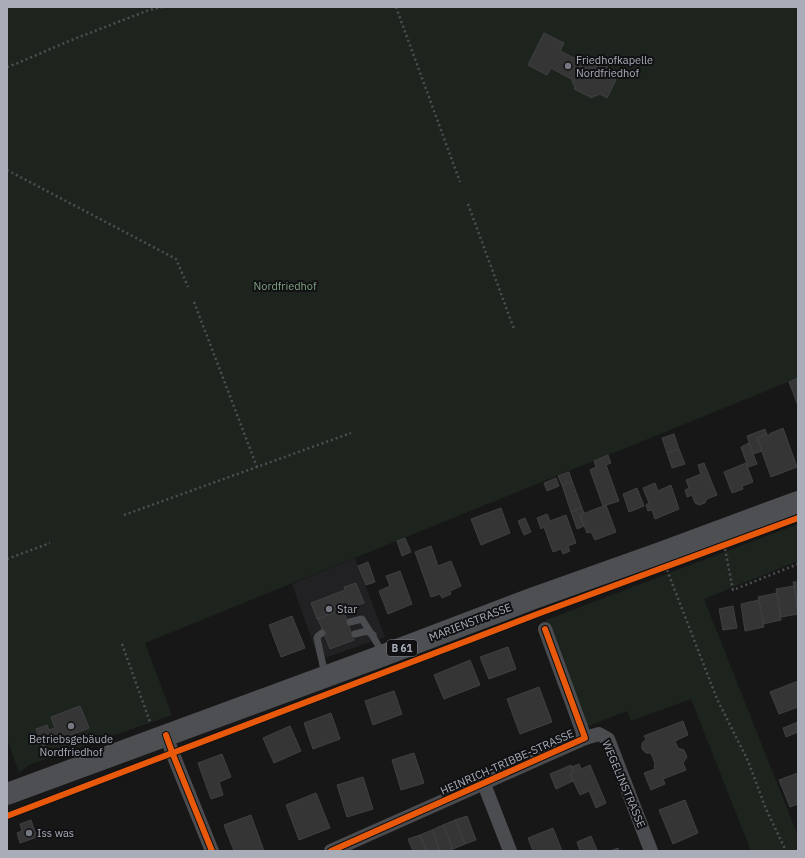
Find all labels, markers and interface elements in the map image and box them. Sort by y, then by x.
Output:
place label: Friedhofkapelle Nordfriedhof [576,53,653,80]
marker: Friedhofkapelle Nordfriedhof [563,61,573,71]
park label: Nordfriedhof [254,279,317,293]
street label: MARIENSTRASSE [427,600,513,644]
place label: Star [337,602,357,616]
marker: Star [324,604,334,614]
road number: B 61 [387,640,417,656]
marker: Betriebsgebäude Nordfriedhof [66,721,76,731]
street label: HEINRICH-TRIBBE-STRASSE [438,726,576,798]
place label: Betriebsgebäude Nordfriedhof [29,732,113,759]
street label: WEGELINSTRASSE [599,738,649,830]
place label: Iss was [37,826,74,840]
marker: Iss was [24,828,34,838]

